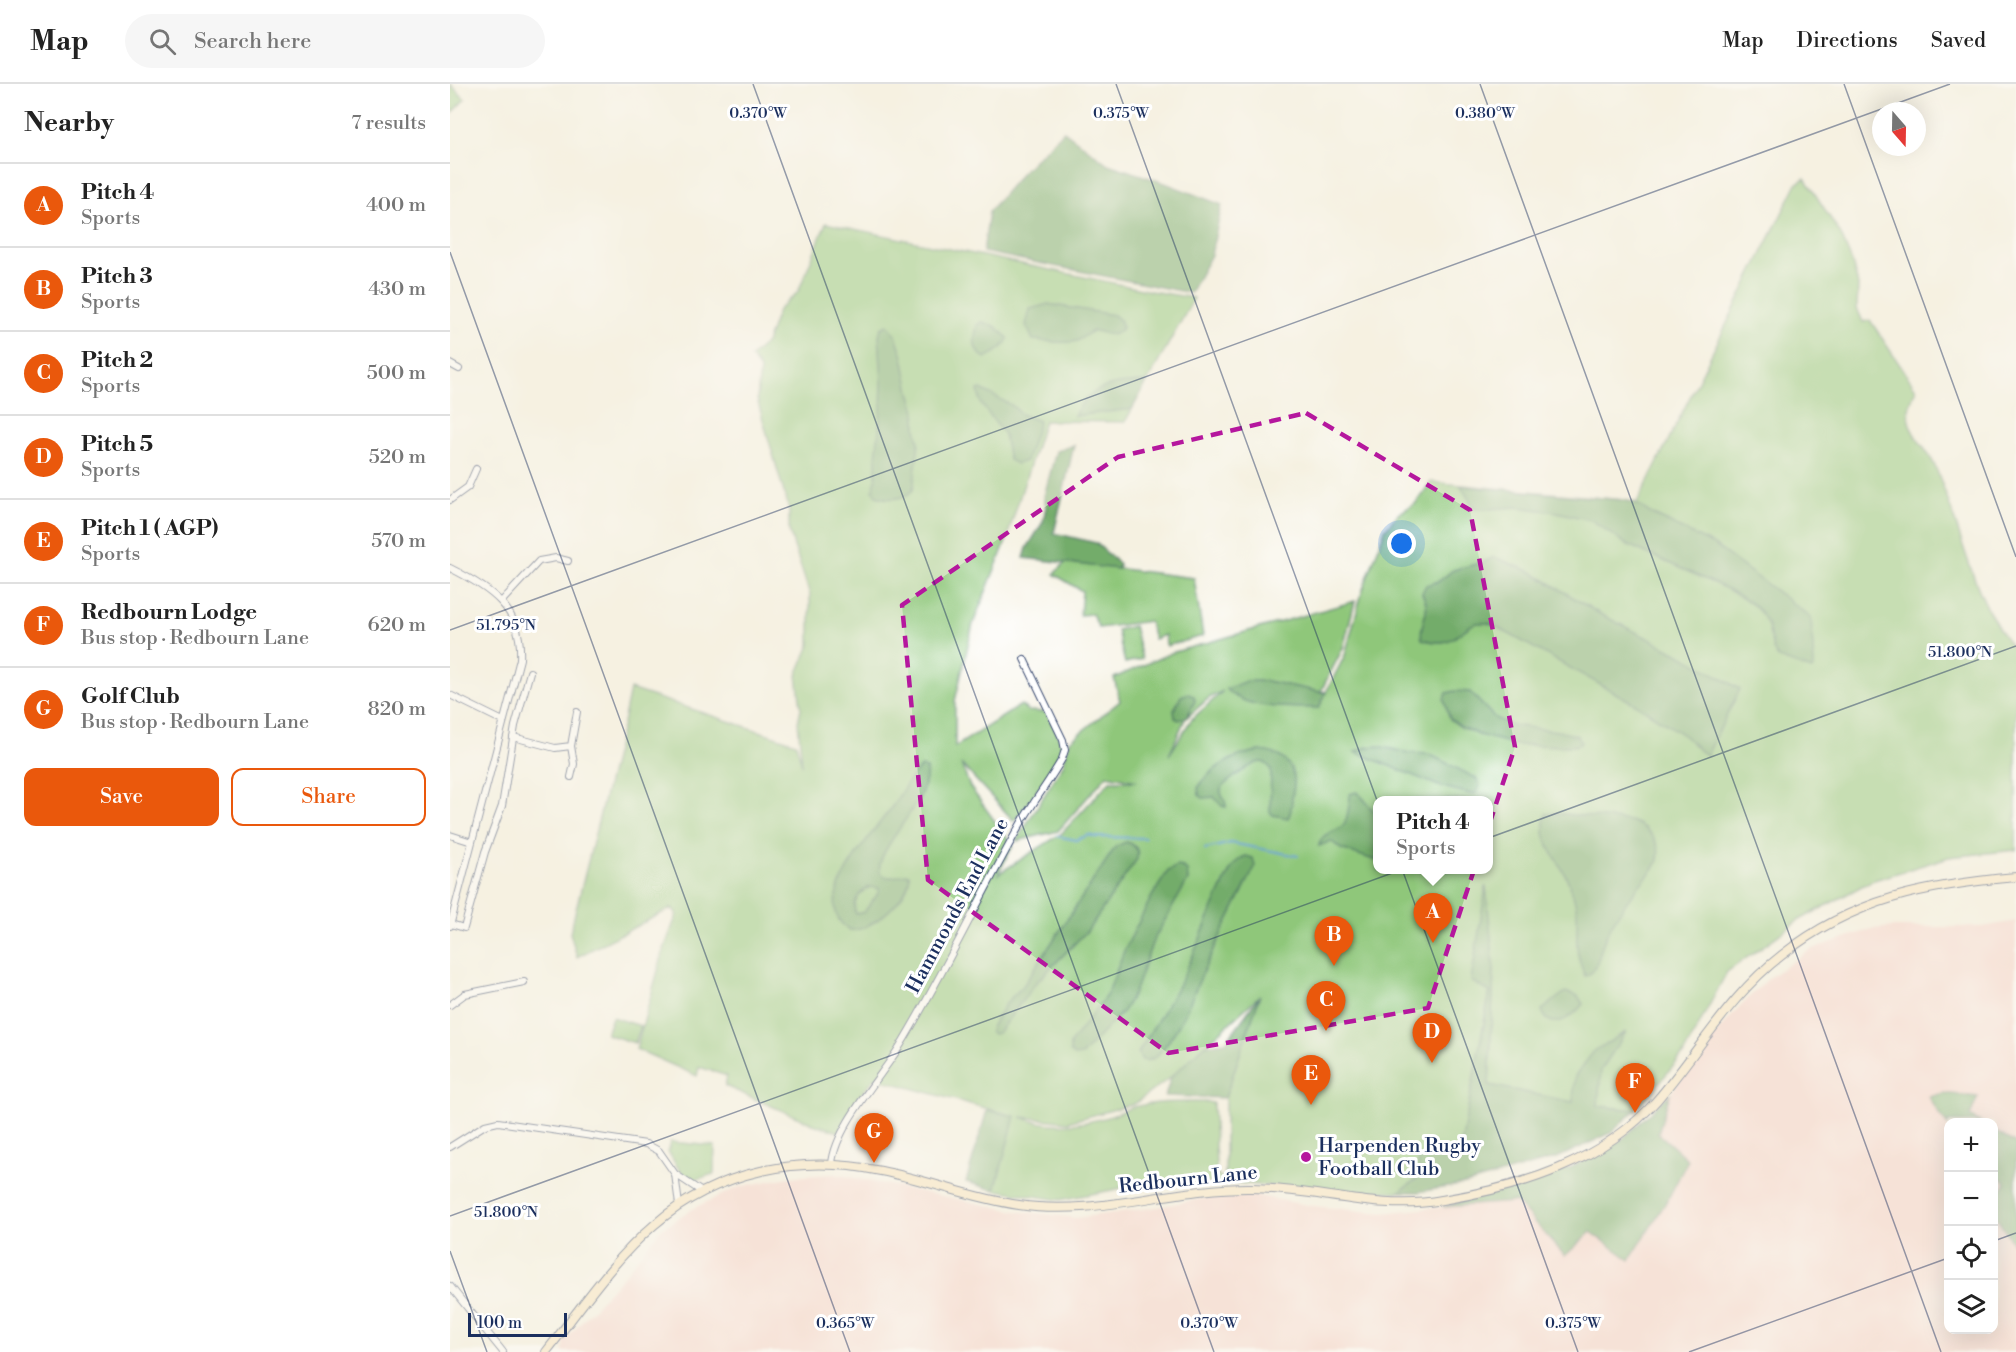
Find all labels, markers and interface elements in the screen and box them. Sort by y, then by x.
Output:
search box [125,14,545,68]
text: Map [30,24,89,59]
icon: search [146,25,179,58]
text: Search here [194,28,311,55]
text: Map [1722,28,1764,54]
text: Directions [1797,28,1898,54]
text: Saved [1931,28,1986,54]
north arrow [1872,102,1926,156]
text: 0.370°W [729,104,787,123]
text: 0.375°W [1093,104,1149,123]
text: 0.380°W [1455,104,1515,123]
text: Nearby [24,107,114,139]
text: 7 results [351,111,426,136]
text: Pitch 4 [81,179,154,206]
text: A [36,193,51,218]
text: 400 m [366,193,426,218]
text: Sports [81,206,140,231]
text: Pitch 3 [81,263,153,290]
text: B [36,277,51,302]
text: 430 m [368,277,426,302]
text: Sports [81,290,140,315]
text: Pitch 2 [81,347,153,374]
text: C [36,361,51,386]
text: 500 m [367,361,426,386]
text: Sports [81,374,140,399]
text: Pitch 5 [81,431,153,458]
text: D [36,445,51,470]
text: 520 m [369,445,426,470]
text: Sports [81,458,140,483]
text: Pitch 1 ( AGP) [81,515,218,542]
text: E [37,529,50,554]
text: 570 m [371,529,426,554]
your location [1387,529,1416,558]
text: Sports [81,542,140,567]
text: Redbourn Lodge [81,599,257,626]
text: F [36,613,51,638]
text: 620 m [368,613,426,638]
text: 51.795°N [476,616,536,635]
text: Bus stop · Redbourn Lane [81,626,309,651]
text: 51.800°N [1928,643,1992,662]
text: Golf Club [81,683,180,710]
text: G [36,697,51,722]
text: 820 m [367,697,426,722]
text: Bus stop · Redbourn Lane [81,710,309,735]
button: Save [24,768,219,826]
button: Share [231,768,426,826]
popup [1373,796,1493,874]
text: Pitch 4 [1396,809,1470,836]
street label: Hammonds End Lane [901,814,1015,998]
text: Sports [1396,836,1456,861]
pin: A [1414,894,1452,943]
pin: B [1314,916,1354,966]
pin: C [1306,982,1346,1031]
pin: D [1412,1014,1452,1063]
pin: E [1292,1056,1330,1105]
pin: F [1616,1064,1654,1113]
pin: G [854,1114,894,1163]
map controls [1944,1118,1998,1334]
button: + [1944,1118,1998,1172]
place label: Harpenden Rugby Football Club [1318,1134,1481,1182]
marker: Harpenden Rugby Football Club [1299,1150,1313,1164]
street label: Redbourn Lane [1117,1160,1259,1200]
button: − [1944,1172,1998,1226]
text: 51.800°N [474,1203,538,1222]
button: locate [1944,1226,1998,1280]
button: layers [1944,1280,1998,1334]
scale bar [468,1310,567,1338]
text: 100 m [477,1313,522,1333]
text: 0.365°W [816,1314,874,1333]
text: 0.370°W [1180,1314,1238,1333]
text: 0.375°W [1545,1314,1601,1333]

